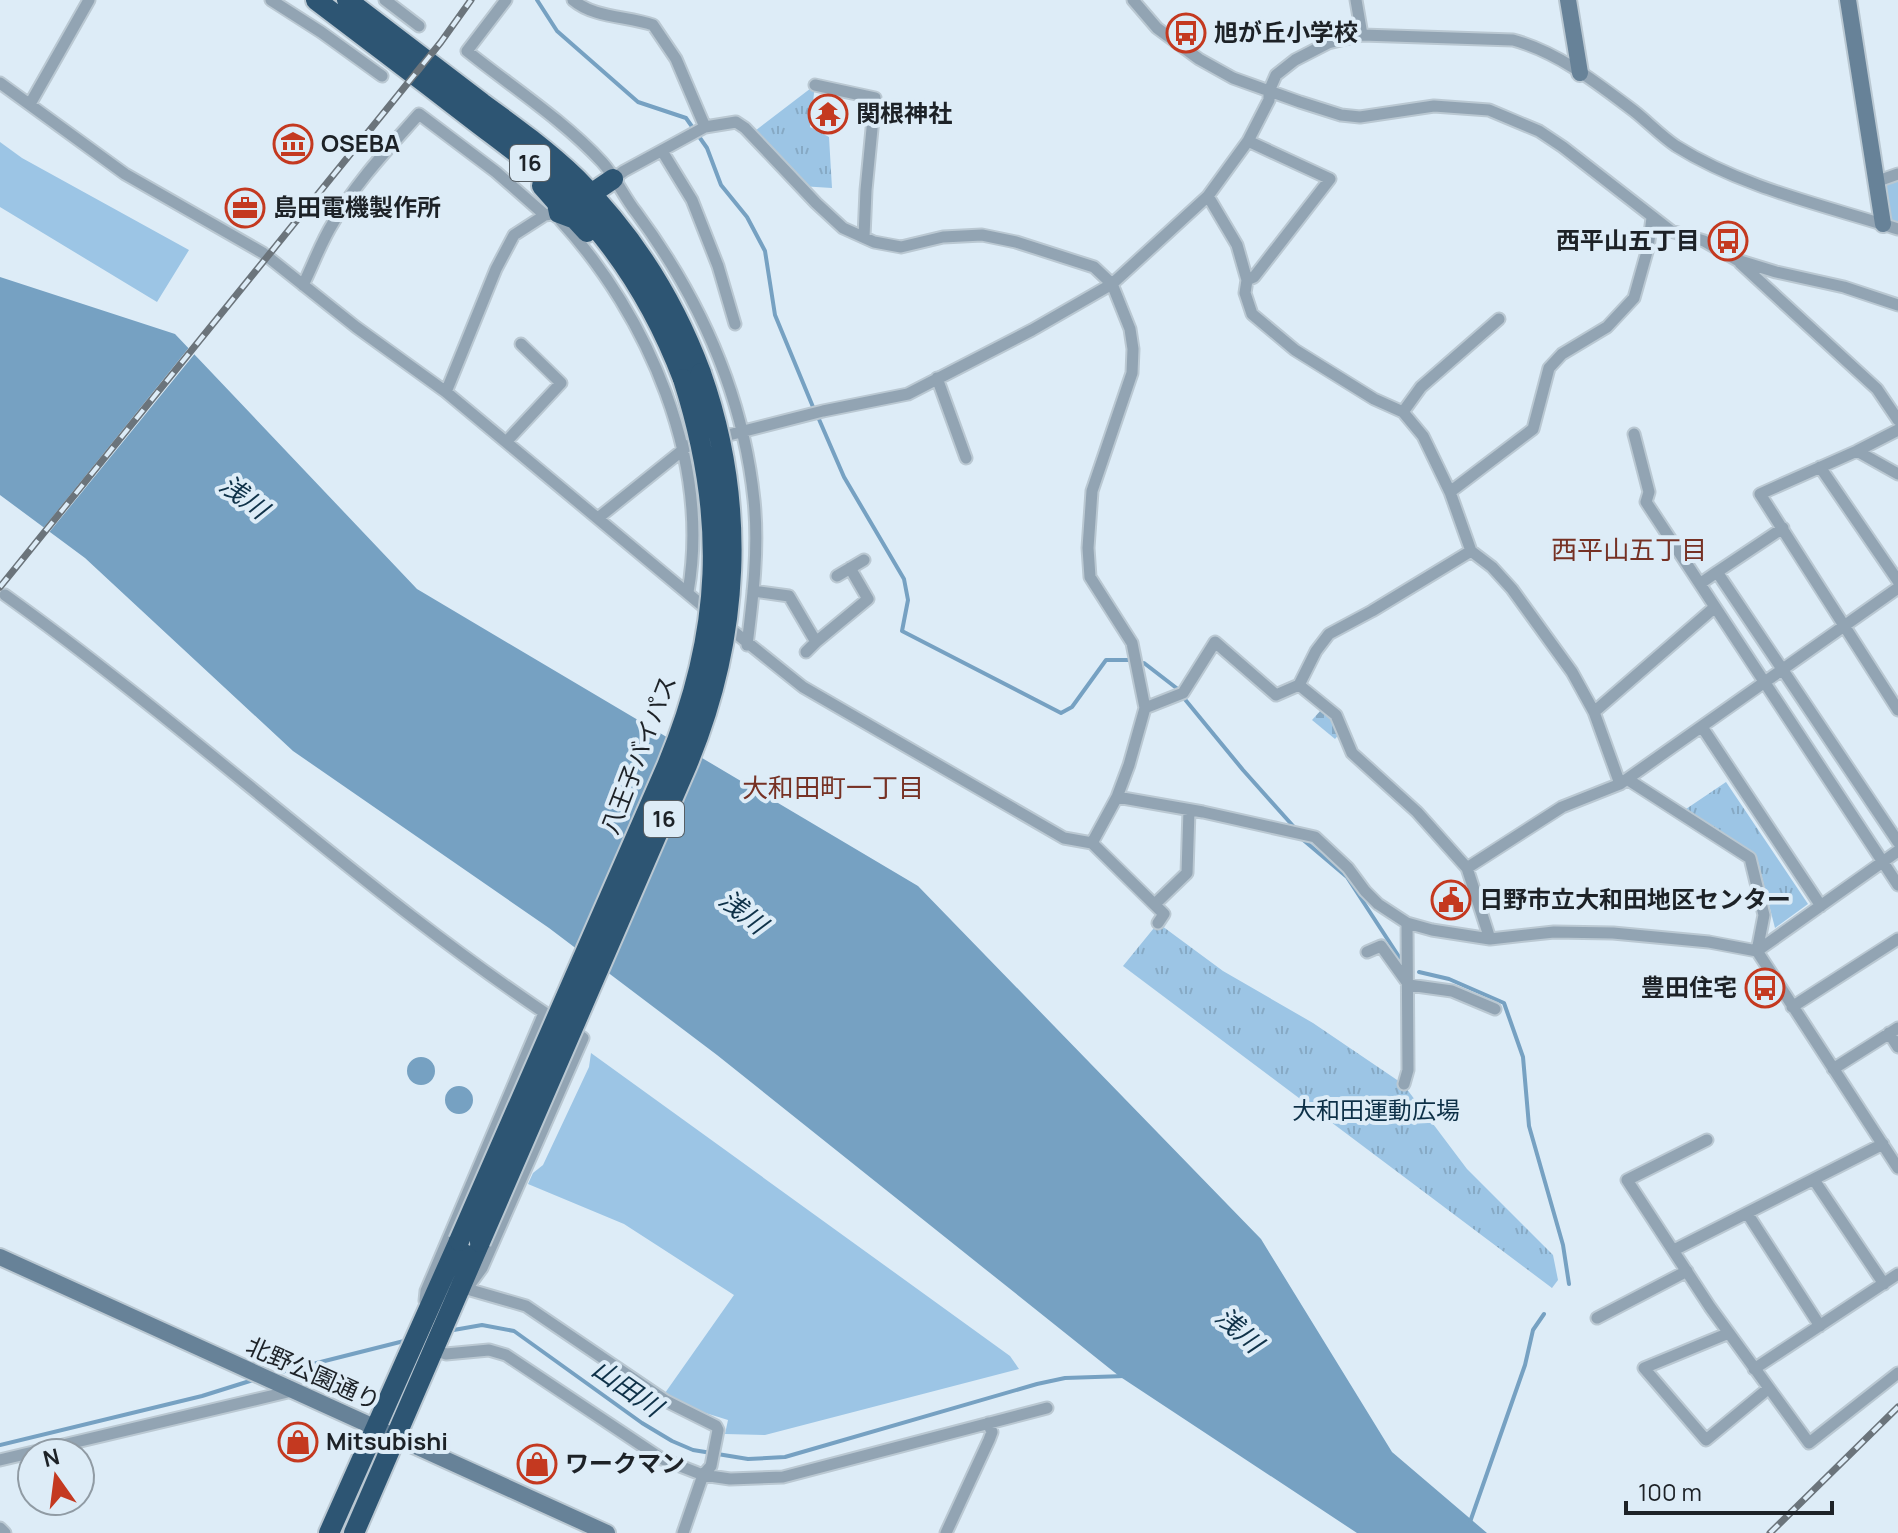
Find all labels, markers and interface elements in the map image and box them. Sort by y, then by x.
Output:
bus stop icon: 旭が丘小学校 [1165,12,1207,54]
place label: 旭が丘小学校 [1214,15,1358,48]
temple icon: 関根神社 [807,93,849,135]
place label: 関根神社 [856,96,952,129]
museum icon: OSEBA [272,123,314,165]
place label: OSEBA [321,126,400,159]
road number: 16 [510,145,550,181]
office icon: 島田電機製作所 [224,187,266,229]
place label: 島田電機製作所 [273,190,441,223]
bus stop icon: 西平山五丁目 [1707,220,1749,262]
place label: 西平山五丁目 [1556,223,1700,256]
water label: 浅川 [213,466,279,528]
district label: 西平山五丁目 [1551,531,1707,567]
street label: 八王子バイパス [592,670,683,839]
district label: 大和田町一丁目 [742,769,924,805]
road number: 16 [644,801,684,837]
public building icon: 日野市立大和田地区センター [1430,879,1472,921]
water label: 浅川 [712,881,777,943]
place label: 日野市立大和田地区センター [1479,882,1791,915]
bus stop icon: 豊田住宅 [1744,967,1786,1009]
place label: 豊田住宅 [1641,970,1737,1003]
park label: 大和田運動広場 [1292,1093,1460,1126]
water label: 浅川 [1208,1298,1273,1362]
street label: 北野公園通り [241,1328,386,1417]
water label: 山田川 [585,1350,672,1426]
shop icon: Mitsubishi [277,1421,319,1463]
place label: Mitsubishi [326,1424,448,1457]
north arrow [16,1437,96,1517]
text: N [40,1441,62,1474]
shop icon: ワークマン [516,1443,558,1485]
place label: ワークマン [565,1446,685,1479]
scale bar [1626,1465,1832,1515]
text: 100 m [1638,1475,1702,1508]

